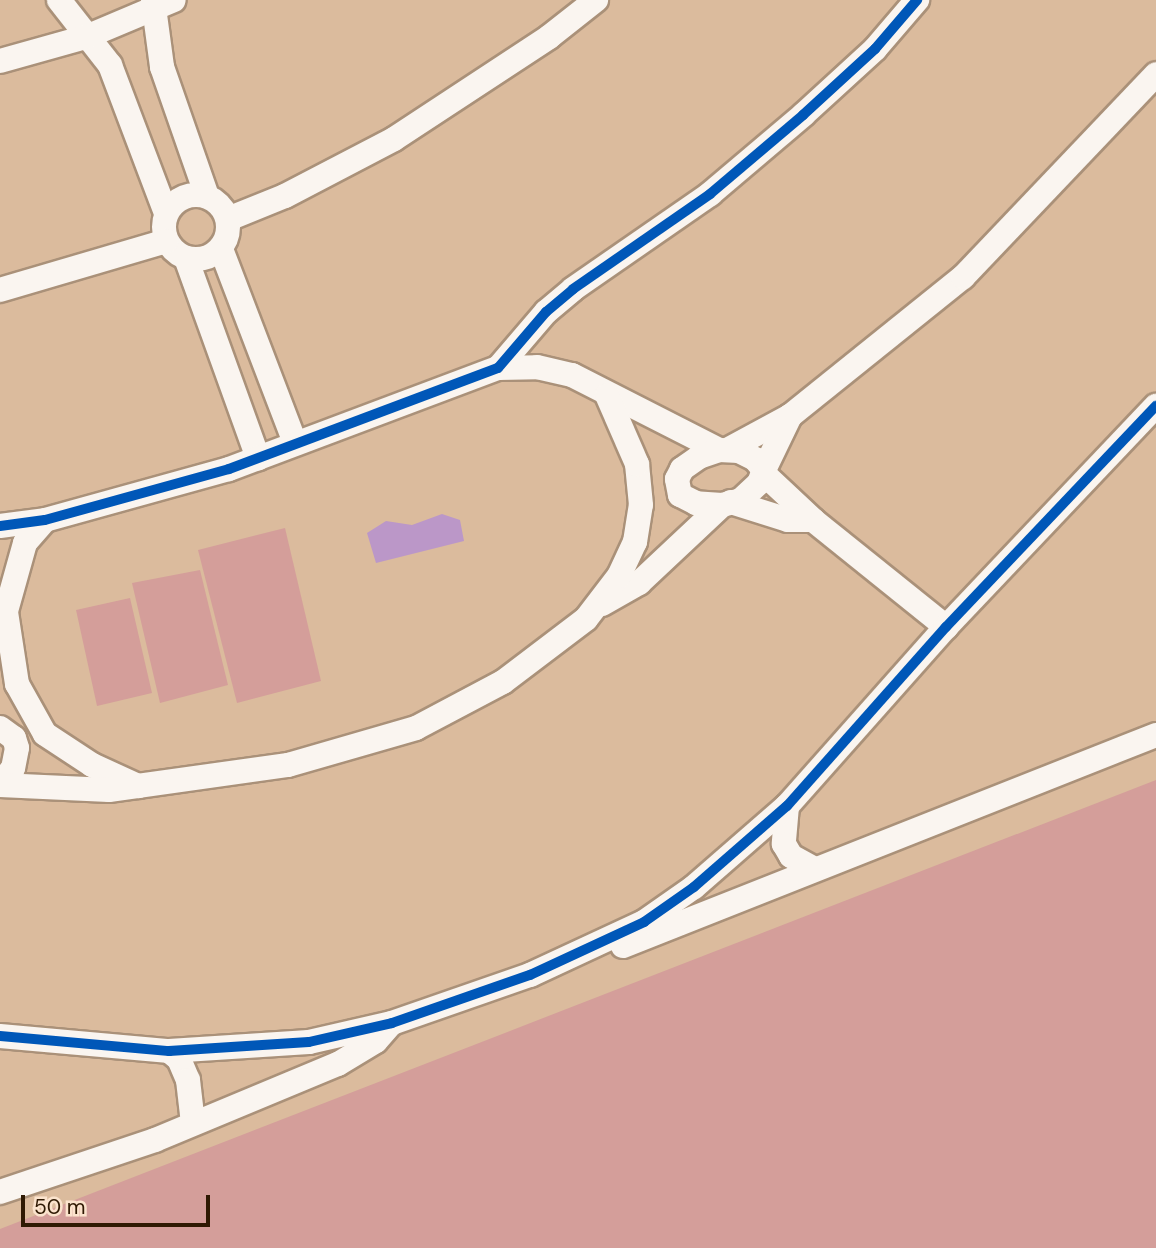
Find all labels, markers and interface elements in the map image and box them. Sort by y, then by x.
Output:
scale bar [24,1182,214,1226]
text: 50 m [34,1193,85,1221]

